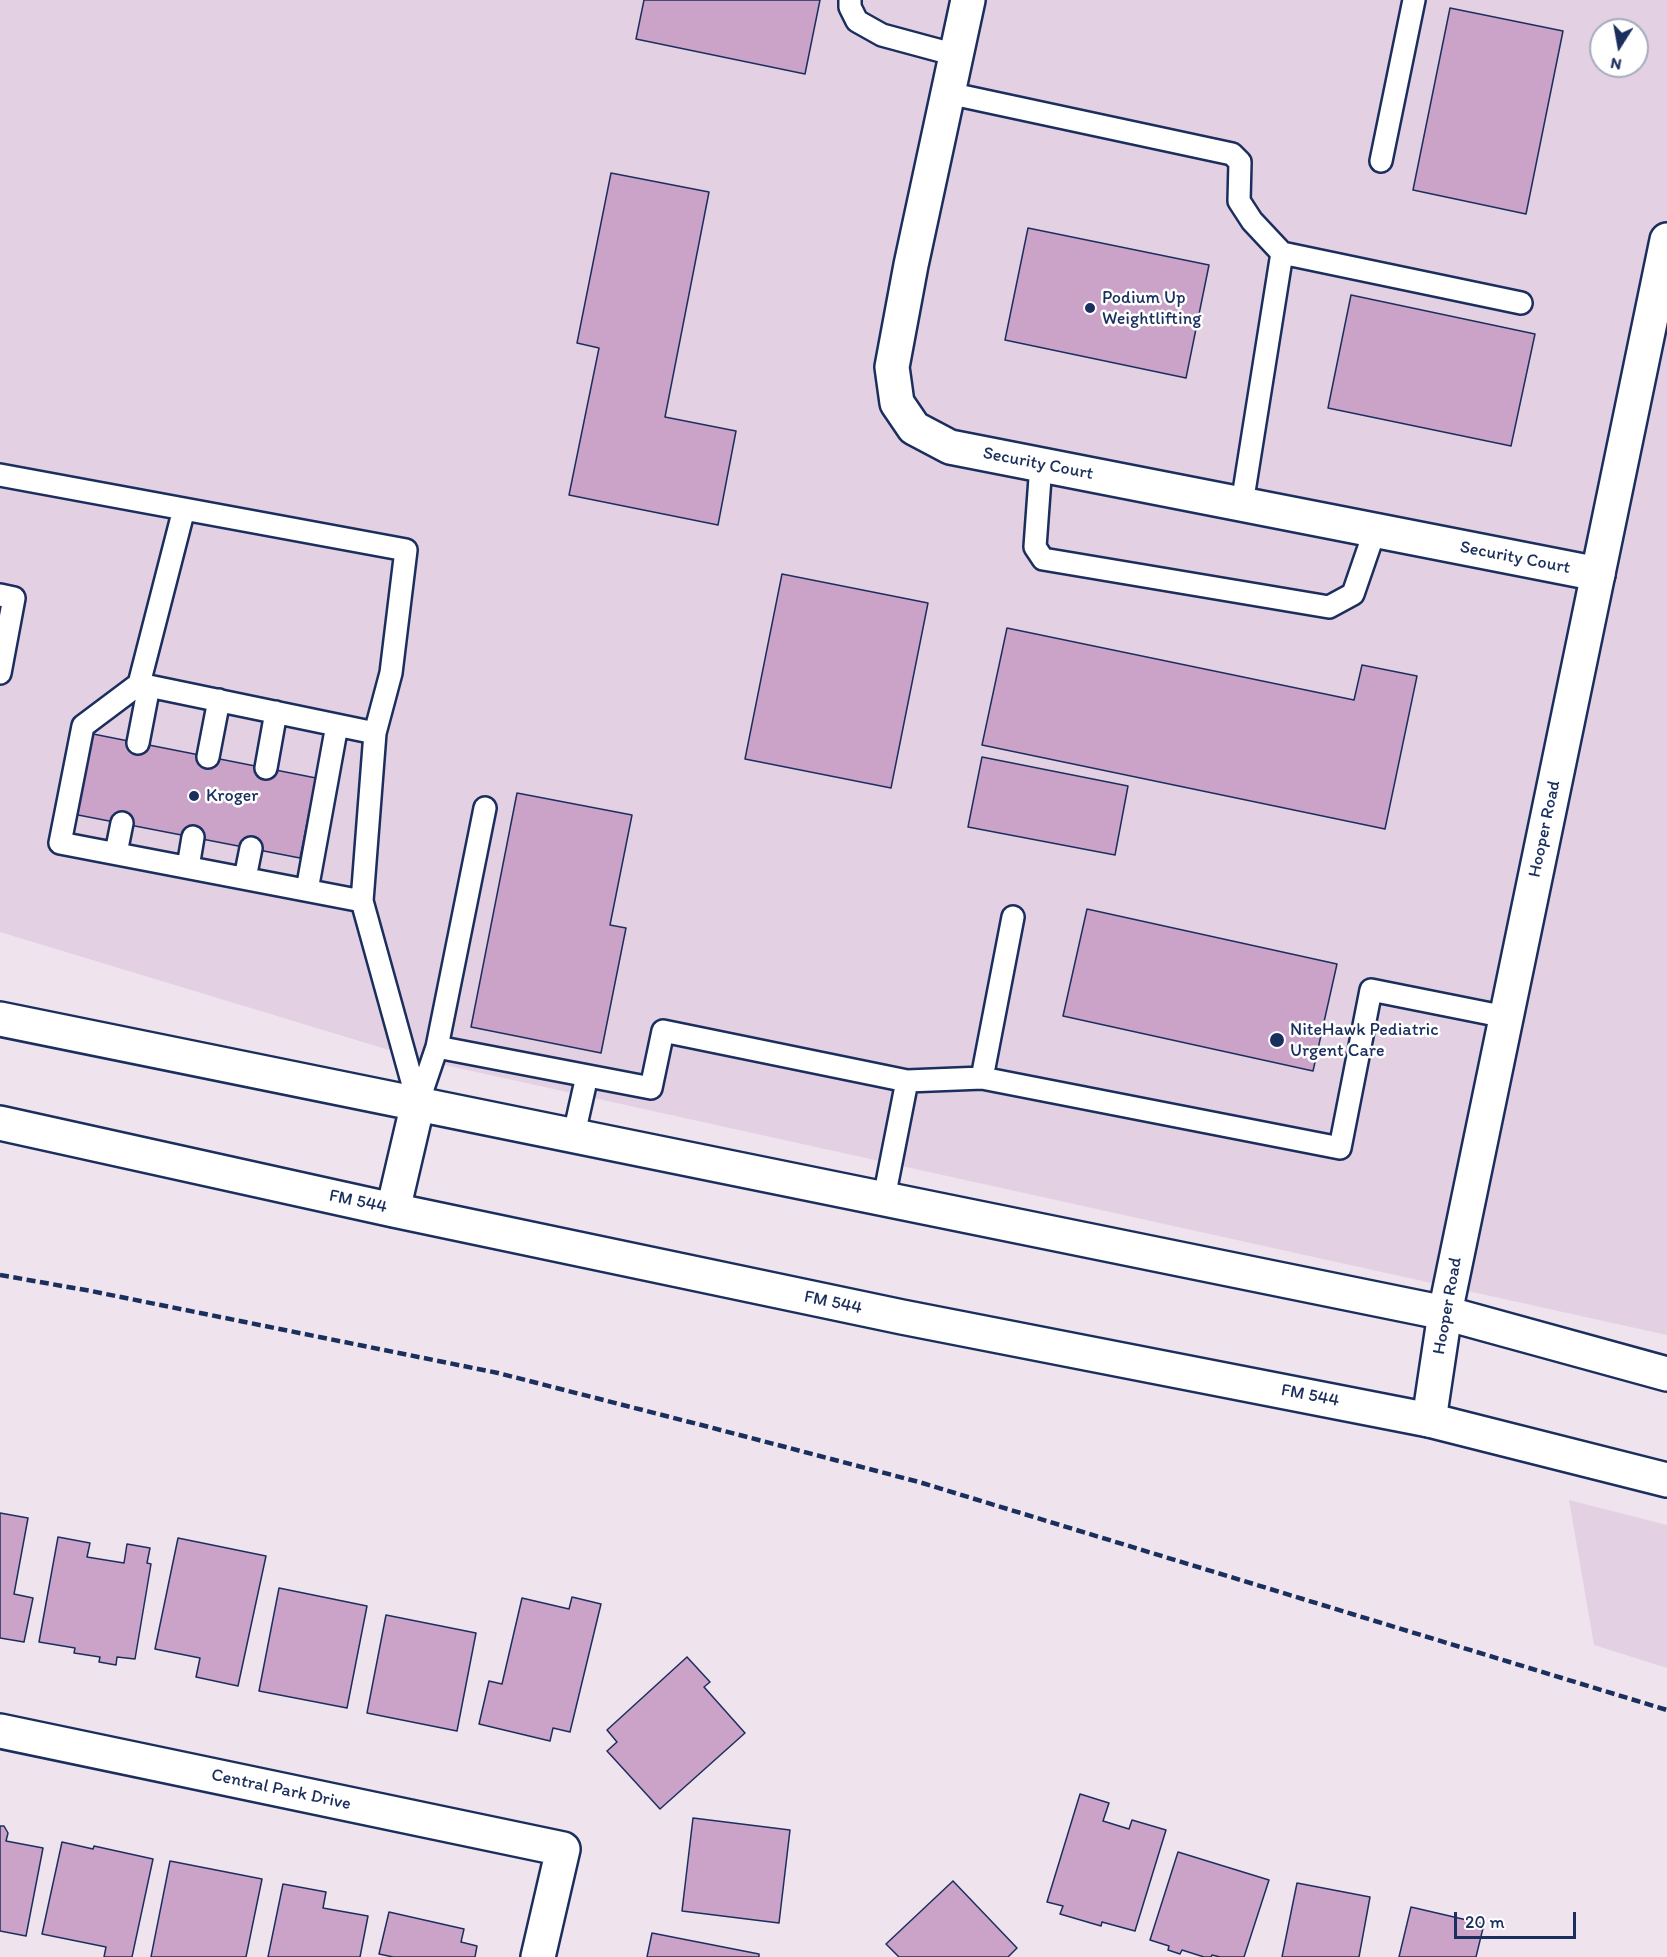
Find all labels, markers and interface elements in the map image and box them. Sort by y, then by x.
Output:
north arrow [1589,18,1649,78]
text: N [1609,54,1623,75]
place label: Podium Up Weightlifting [1102,287,1202,330]
marker: Podium Up Weightlifting [1083,301,1097,315]
street label: Security Court [981,443,1095,485]
street label: Security Court [1458,537,1572,579]
street label: Hooper Road [1524,779,1566,879]
place label: Kroger [206,785,259,807]
marker: Kroger [187,789,201,803]
place label: NiteHawk Pediatric Urgent Care [1290,1019,1439,1062]
marker: NiteHawk Pediatric Urgent Care [1268,1031,1286,1049]
street label: FM 544 [327,1185,389,1219]
street label: Hooper Road [1429,1256,1467,1356]
street label: FM 544 [802,1286,864,1320]
street label: FM 544 [1279,1380,1341,1412]
street label: Central Park Drive [209,1765,353,1815]
scale bar [1457,1900,1578,1938]
text: 20 m [1465,1911,1505,1933]

